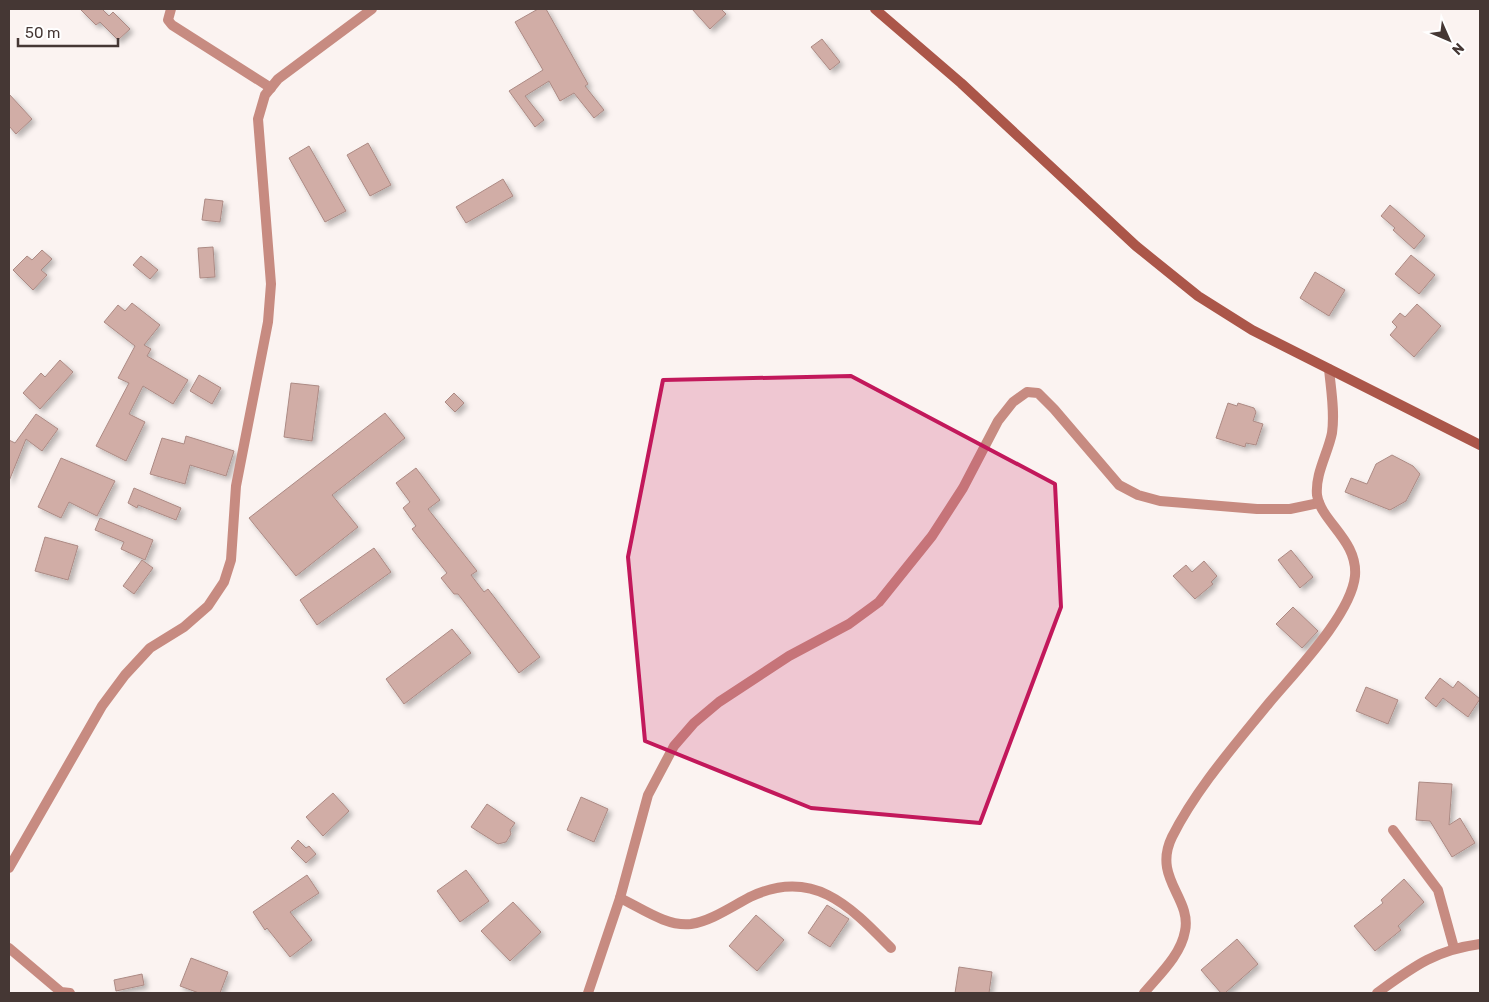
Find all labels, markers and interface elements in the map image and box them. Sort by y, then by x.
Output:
scale bar [18,15,118,47]
north arrow [1424,15,1474,65]
text: 50 m [25,24,60,42]
text: N [1448,39,1467,58]

